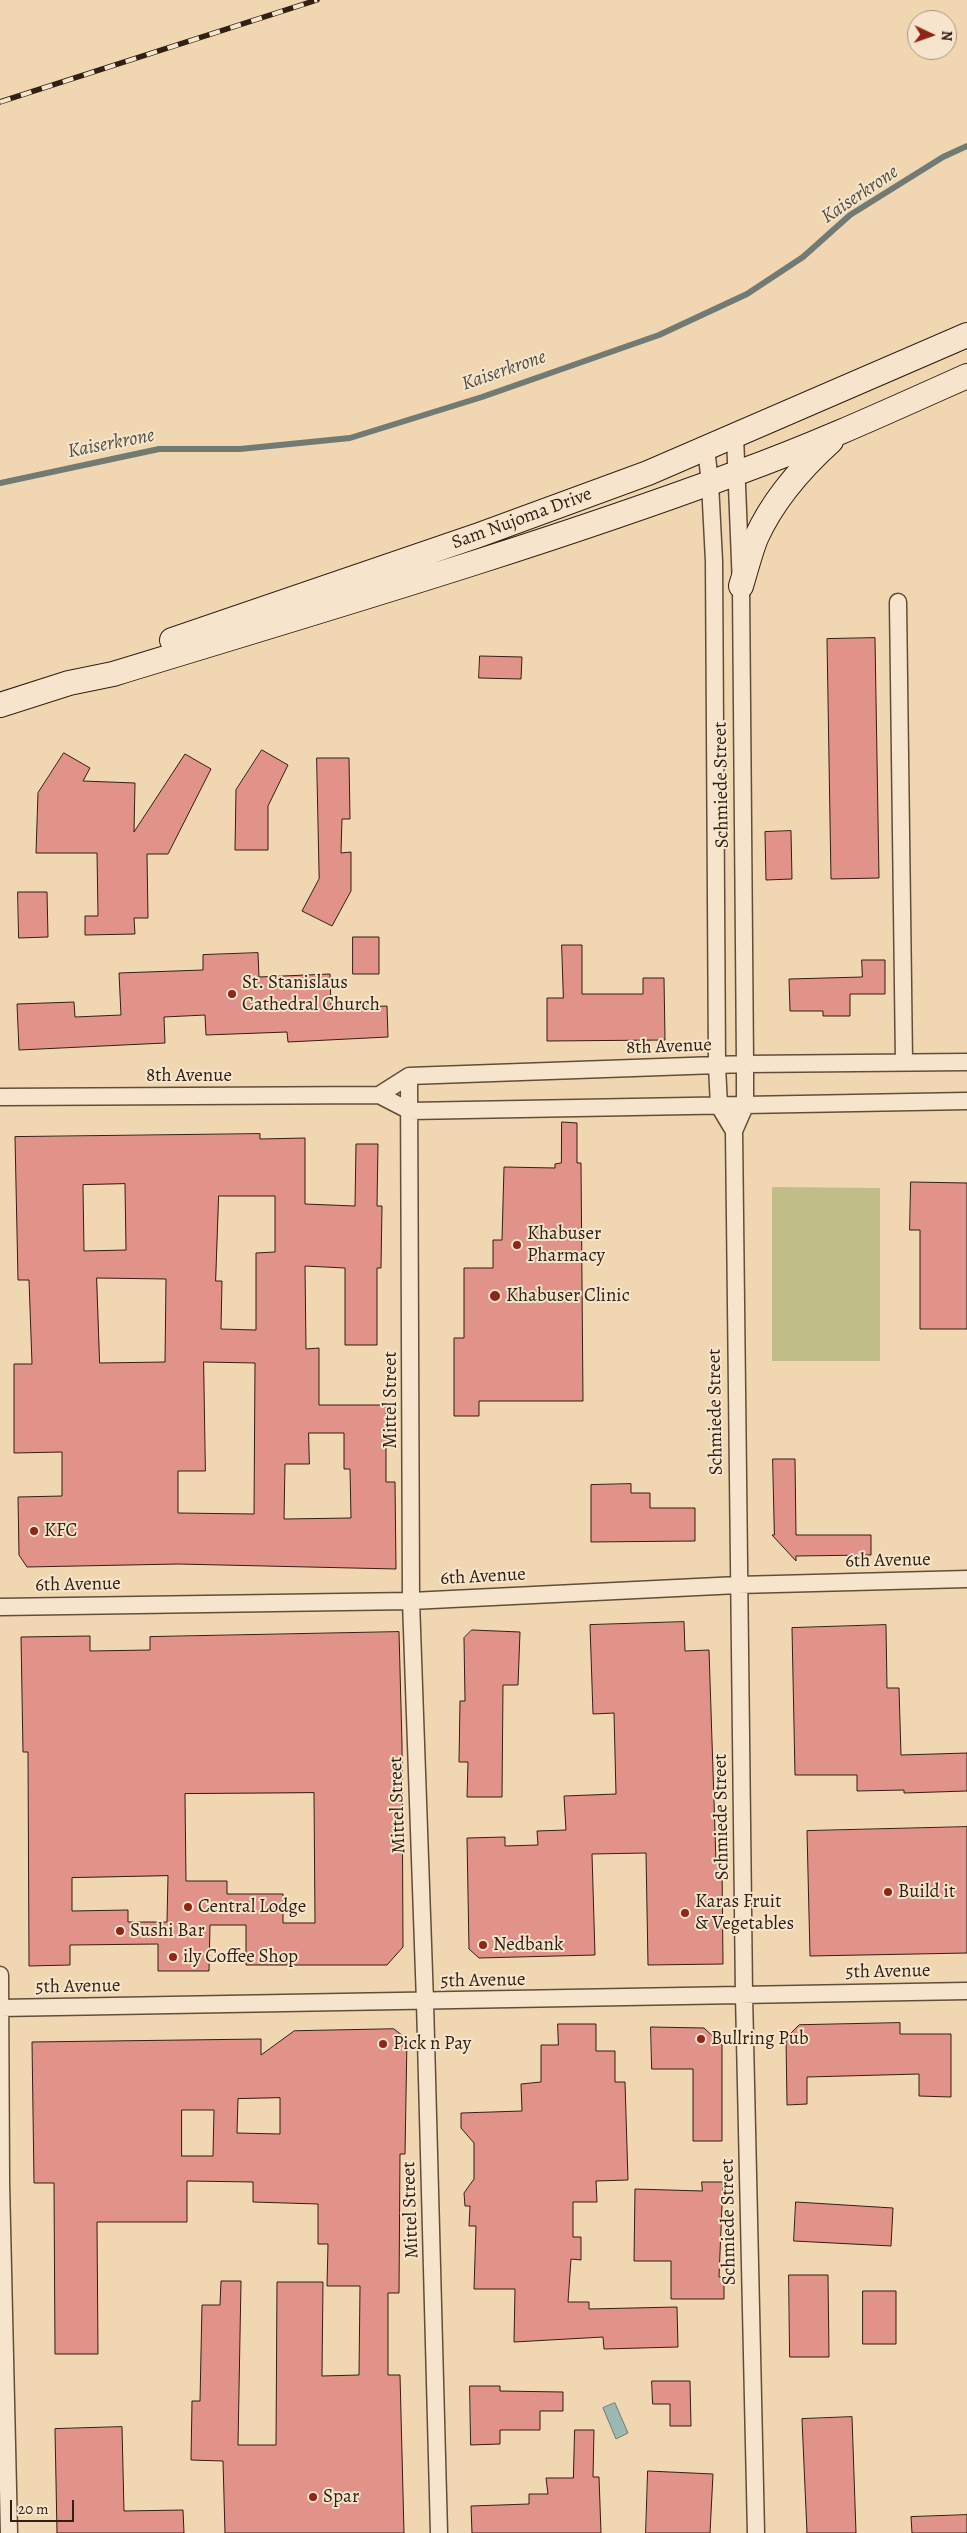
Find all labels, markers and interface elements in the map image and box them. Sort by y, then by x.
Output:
north arrow [907,10,957,60]
text: N [937,30,956,41]
water label: Kaiserkrone [817,161,903,229]
water label: Kaiserkrone [459,345,549,397]
water label: Kaiserkrone [66,424,156,464]
street label: Sam Nujoma Drive [449,483,595,555]
street label: Schmiede Street [709,721,735,849]
place label: St. Stanislaus Cathedral Church [242,972,380,1016]
marker: St. Stanislaus Cathedral Church [226,988,238,1000]
street label: 8th Avenue [626,1034,712,1060]
street label: 8th Avenue [146,1065,232,1087]
place label: Khabuser Pharmacy [527,1223,605,1267]
marker: Khabuser Pharmacy [511,1239,523,1251]
place label: Khabuser Clinic [506,1285,630,1307]
marker: Khabuser Clinic [488,1289,502,1303]
street label: Schmiede Street [703,1348,729,1476]
street label: Mittel Street [380,1351,402,1449]
place label: KFC [44,1520,77,1542]
marker: KFC [28,1525,40,1537]
street label: 6th Avenue [845,1549,931,1573]
street label: 6th Avenue [440,1563,526,1591]
street label: 6th Avenue [35,1573,121,1597]
street label: Schmiede Street [709,1753,735,1881]
street label: Mittel Street [385,1756,411,1854]
place label: Build it [898,1881,955,1903]
marker: Build it [882,1886,894,1898]
place label: Karas Fruit & Vegetables [695,1891,794,1935]
place label: Central Lodge [198,1896,306,1918]
marker: Central Lodge [182,1901,194,1913]
marker: Karas Fruit & Vegetables [679,1907,691,1919]
place label: Sushi Bar [130,1920,205,1942]
marker: Sushi Bar [114,1925,126,1937]
place label: Nedbank [493,1934,563,1956]
marker: Nedbank [477,1939,489,1951]
place label: ily Coffee Shop [183,1946,298,1968]
marker: ily Coffee Shop [167,1951,179,1963]
street label: 5th Avenue [845,1960,931,1984]
street label: 5th Avenue [440,1969,526,1993]
street label: 5th Avenue [35,1975,121,1999]
place label: Bullring Pub [711,2028,809,2050]
place label: Pick n Pay [393,2033,471,2055]
marker: Bullring Pub [695,2033,707,2045]
marker: Pick n Pay [377,2038,389,2050]
street label: Schmiede Street [716,2158,742,2286]
street label: Mittel Street [398,2161,424,2259]
place label: Spar [323,2486,359,2508]
scale bar [12,2490,76,2522]
marker: Spar [307,2491,319,2503]
text: 20 m [18,2499,49,2519]

